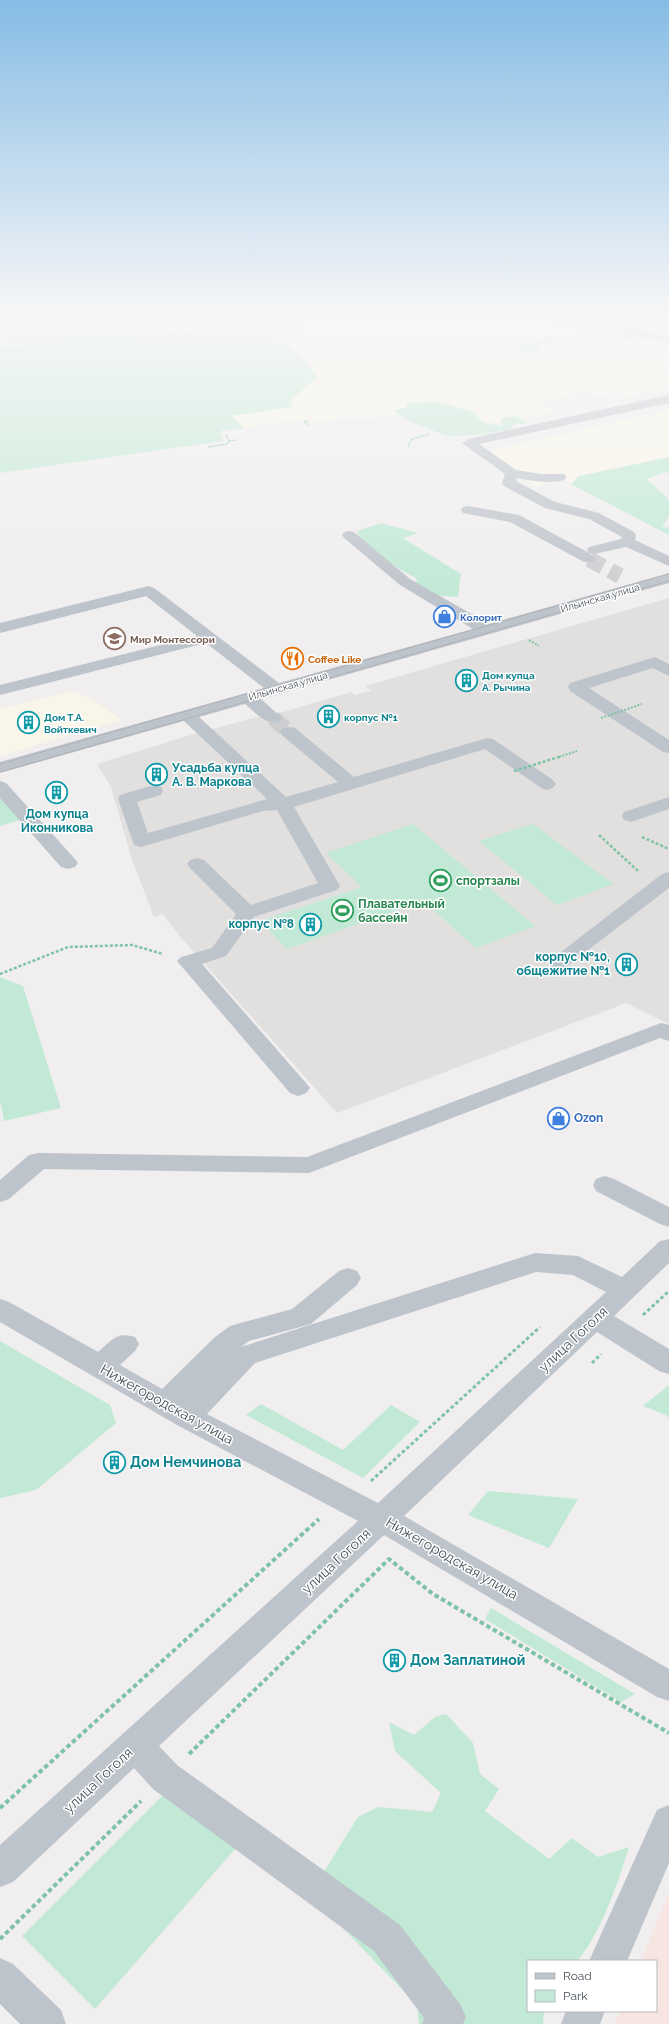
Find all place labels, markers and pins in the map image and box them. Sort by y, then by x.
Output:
shop icon: Колорит [431,604,457,630]
place label: Колорит [460,612,502,623]
school or university icon: Мир Монтессори [102,626,128,652]
place label: Мир Монтессори [130,634,215,645]
restaurant icon: Coffee Like [279,646,305,672]
place label: Coffee Like [308,654,361,665]
building icon: Дом купца А. Рычина [453,668,479,694]
place label: Дом купца А. Рычина [482,670,535,693]
building icon: корпус №1 [316,704,342,730]
building icon: Дом Т.А. Войткевич [16,710,42,736]
place label: Дом Т.А. Войткевич [44,712,97,735]
place label: корпус №1 [344,712,398,723]
place label: Усадьба купца А. В. Маркова [171,761,259,789]
building icon: Усадьба купца А. В. Маркова [144,762,170,788]
building icon: Дом купца Иконникова [44,780,70,806]
place label: Дом купца Иконникова [21,807,93,835]
sports icon: спортзалы [428,868,454,894]
place label: спортзалы [456,874,520,888]
place label: Плавательный бассейн [358,897,445,925]
sports icon: Плавательный бассейн [329,898,355,924]
building icon: корпус №8 [297,911,323,937]
place label: корпус №8 [228,917,294,931]
place label: корпус №10, общежитие №1 [517,950,610,978]
building icon: корпус №10, общежитие №1 [613,951,639,977]
shop icon: Ozon [545,1105,571,1131]
place label: Ozon [574,1111,603,1125]
building icon: Дом Немчинова [101,1449,127,1475]
place label: Дом Немчинова [130,1454,241,1470]
building icon: Дом Заплатиной [382,1647,408,1673]
place label: Дом Заплатиной [410,1652,525,1668]

